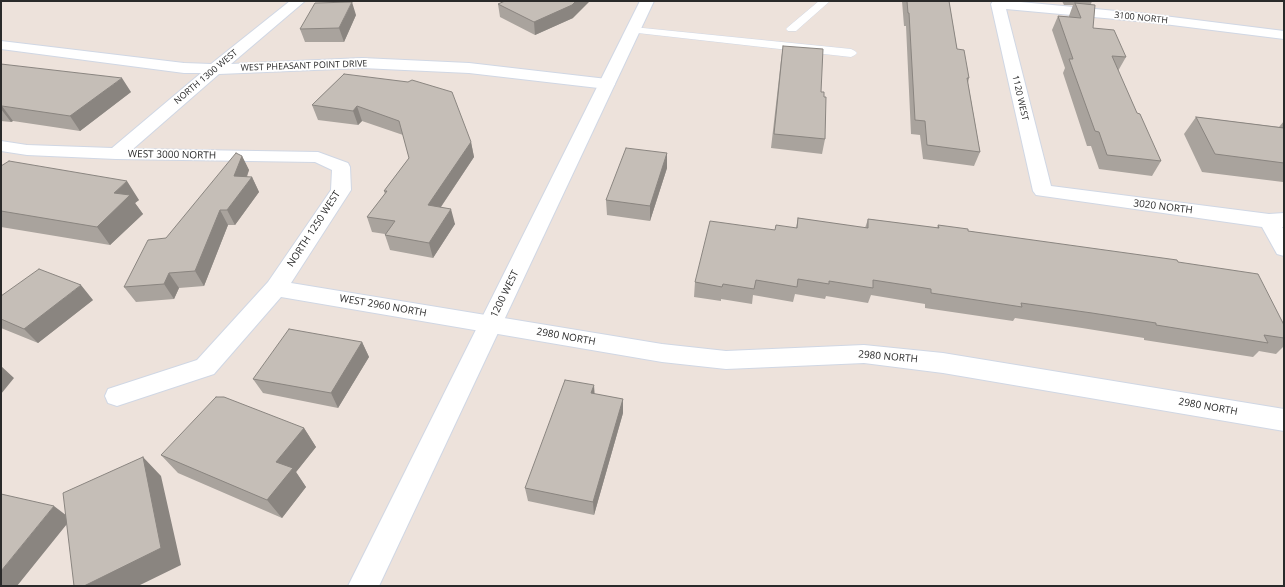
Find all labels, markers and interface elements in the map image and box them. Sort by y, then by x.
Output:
street label: 3100 NORTH [1114,10,1168,26]
street label: NORTH 1300 WEST [172,47,240,107]
street label: WEST PHEASANT POINT DRIVE [240,58,368,74]
street label: 1120 WEST [1010,74,1030,122]
street label: WEST 3000 NORTH [128,148,216,162]
street label: NORTH 1250 WEST [285,189,343,269]
street label: 3020 NORTH [1133,197,1193,217]
street label: 1200 WEST [488,268,522,320]
street label: WEST 2960 NORTH [339,292,427,320]
street label: 2980 NORTH [535,326,597,348]
street label: 2980 NORTH [858,348,918,366]
street label: 2980 NORTH [1177,396,1239,418]

